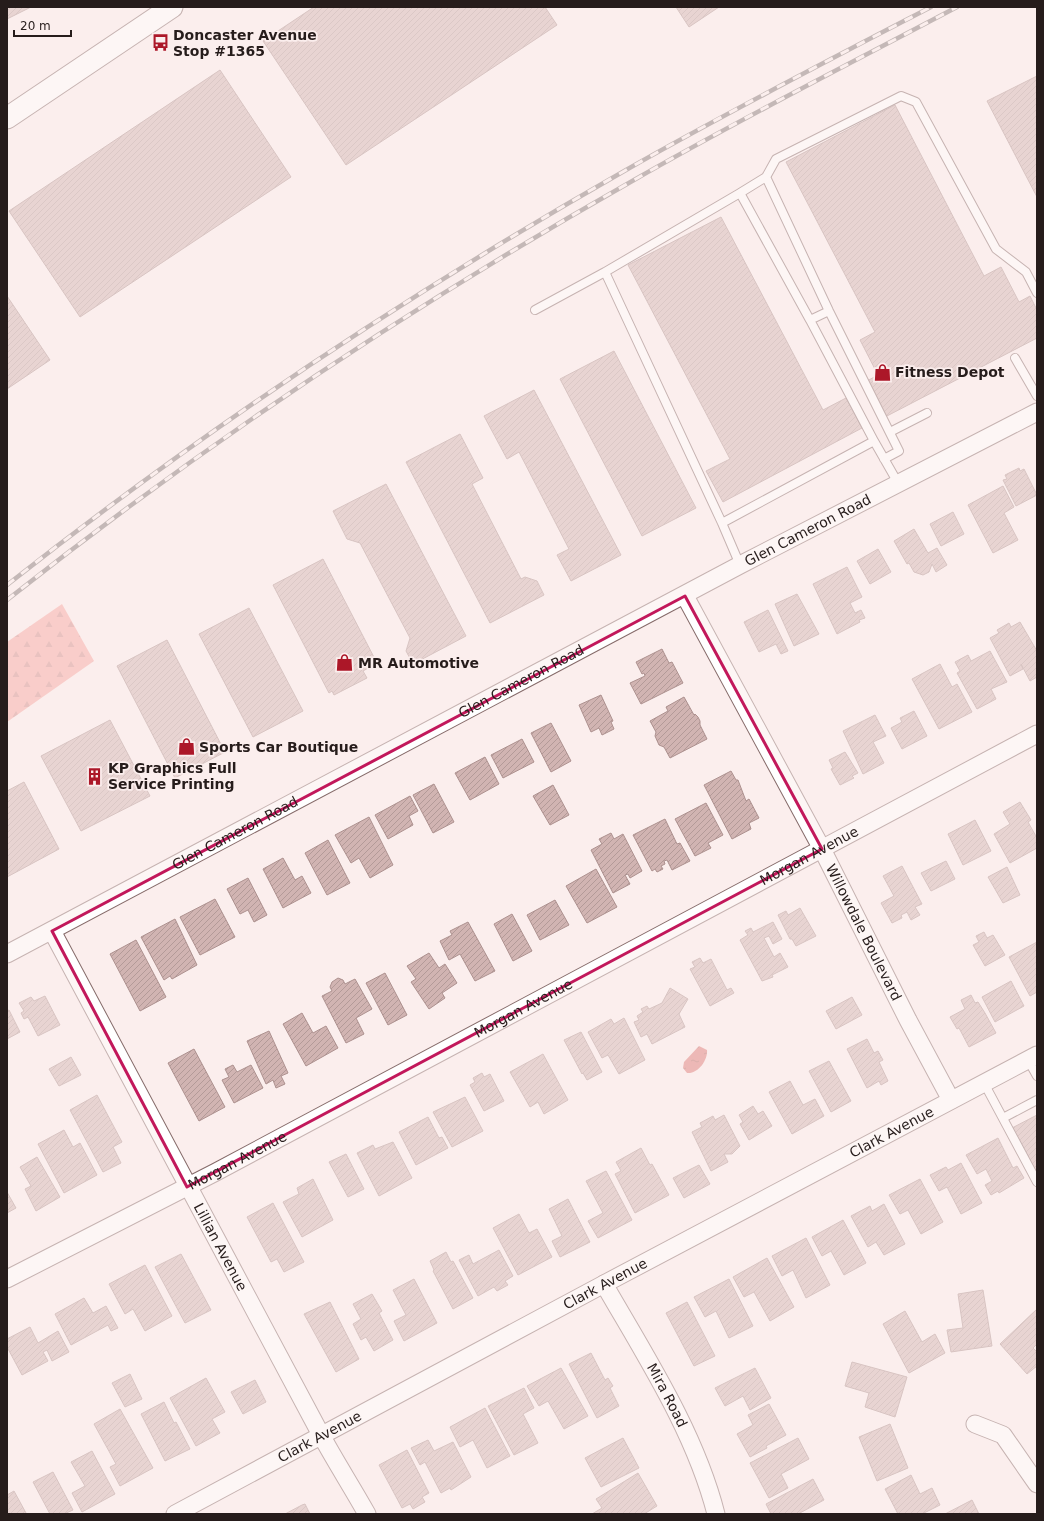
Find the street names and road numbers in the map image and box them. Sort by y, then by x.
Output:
street label: Glen Cameron Road [742,491,874,569]
street label: Glen Cameron Road [456,641,587,721]
street label: Glen Cameron Road [169,793,300,873]
street label: Morgan Avenue [757,823,861,888]
street label: Willowdale Boulevard [823,861,905,1003]
street label: Morgan Avenue [471,975,575,1041]
street label: Clark Avenue [847,1103,936,1161]
street label: Morgan Avenue [185,1128,289,1193]
street label: Lillian Avenue [191,1200,250,1294]
street label: Clark Avenue [560,1255,650,1312]
street label: Mira Road [644,1360,691,1430]
street label: Clark Avenue [275,1408,364,1465]

